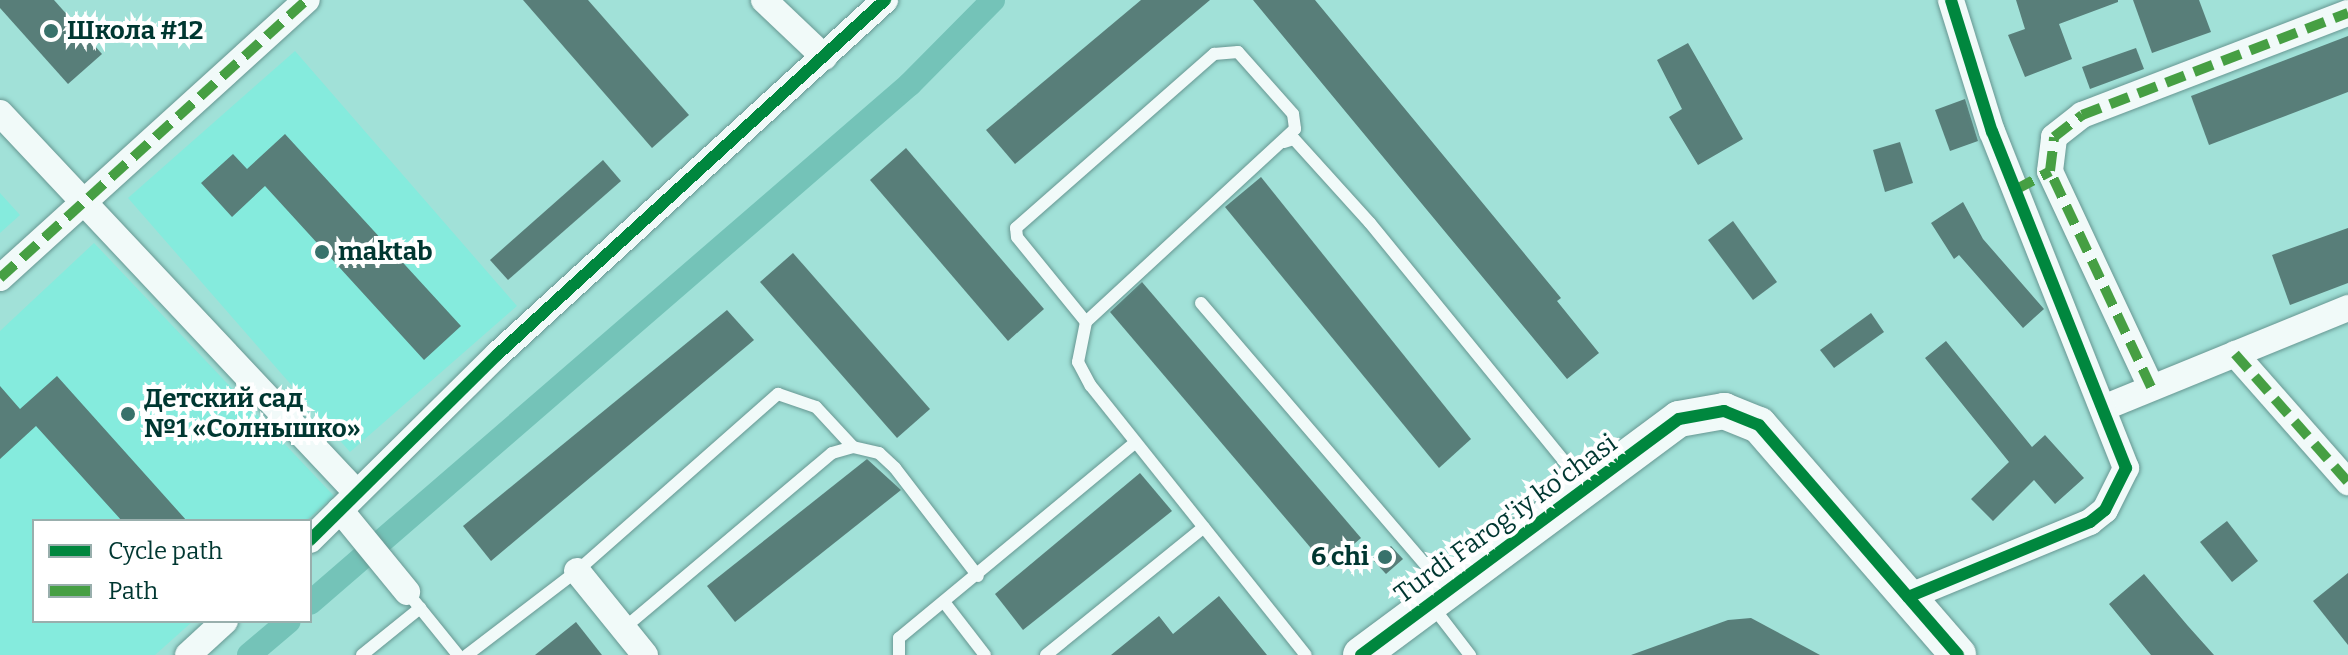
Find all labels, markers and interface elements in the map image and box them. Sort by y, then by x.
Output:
place label: Школа #12 [67,15,203,47]
marker: Школа #12 [42,22,60,40]
place label: maktab [338,236,433,268]
marker: maktab [313,243,331,261]
place label: Детский сад №1 «Солнышко» [144,383,361,444]
marker: Детский сад №1 «Солнышко» [119,405,137,423]
street label: Turdi Farog'iy ko'chasi [1389,428,1623,610]
legend [32,519,312,623]
text: Cycle path [108,537,223,565]
place label: 6 chi [1311,541,1369,573]
marker: 6 chi [1376,548,1394,566]
text: Path [108,577,158,605]

